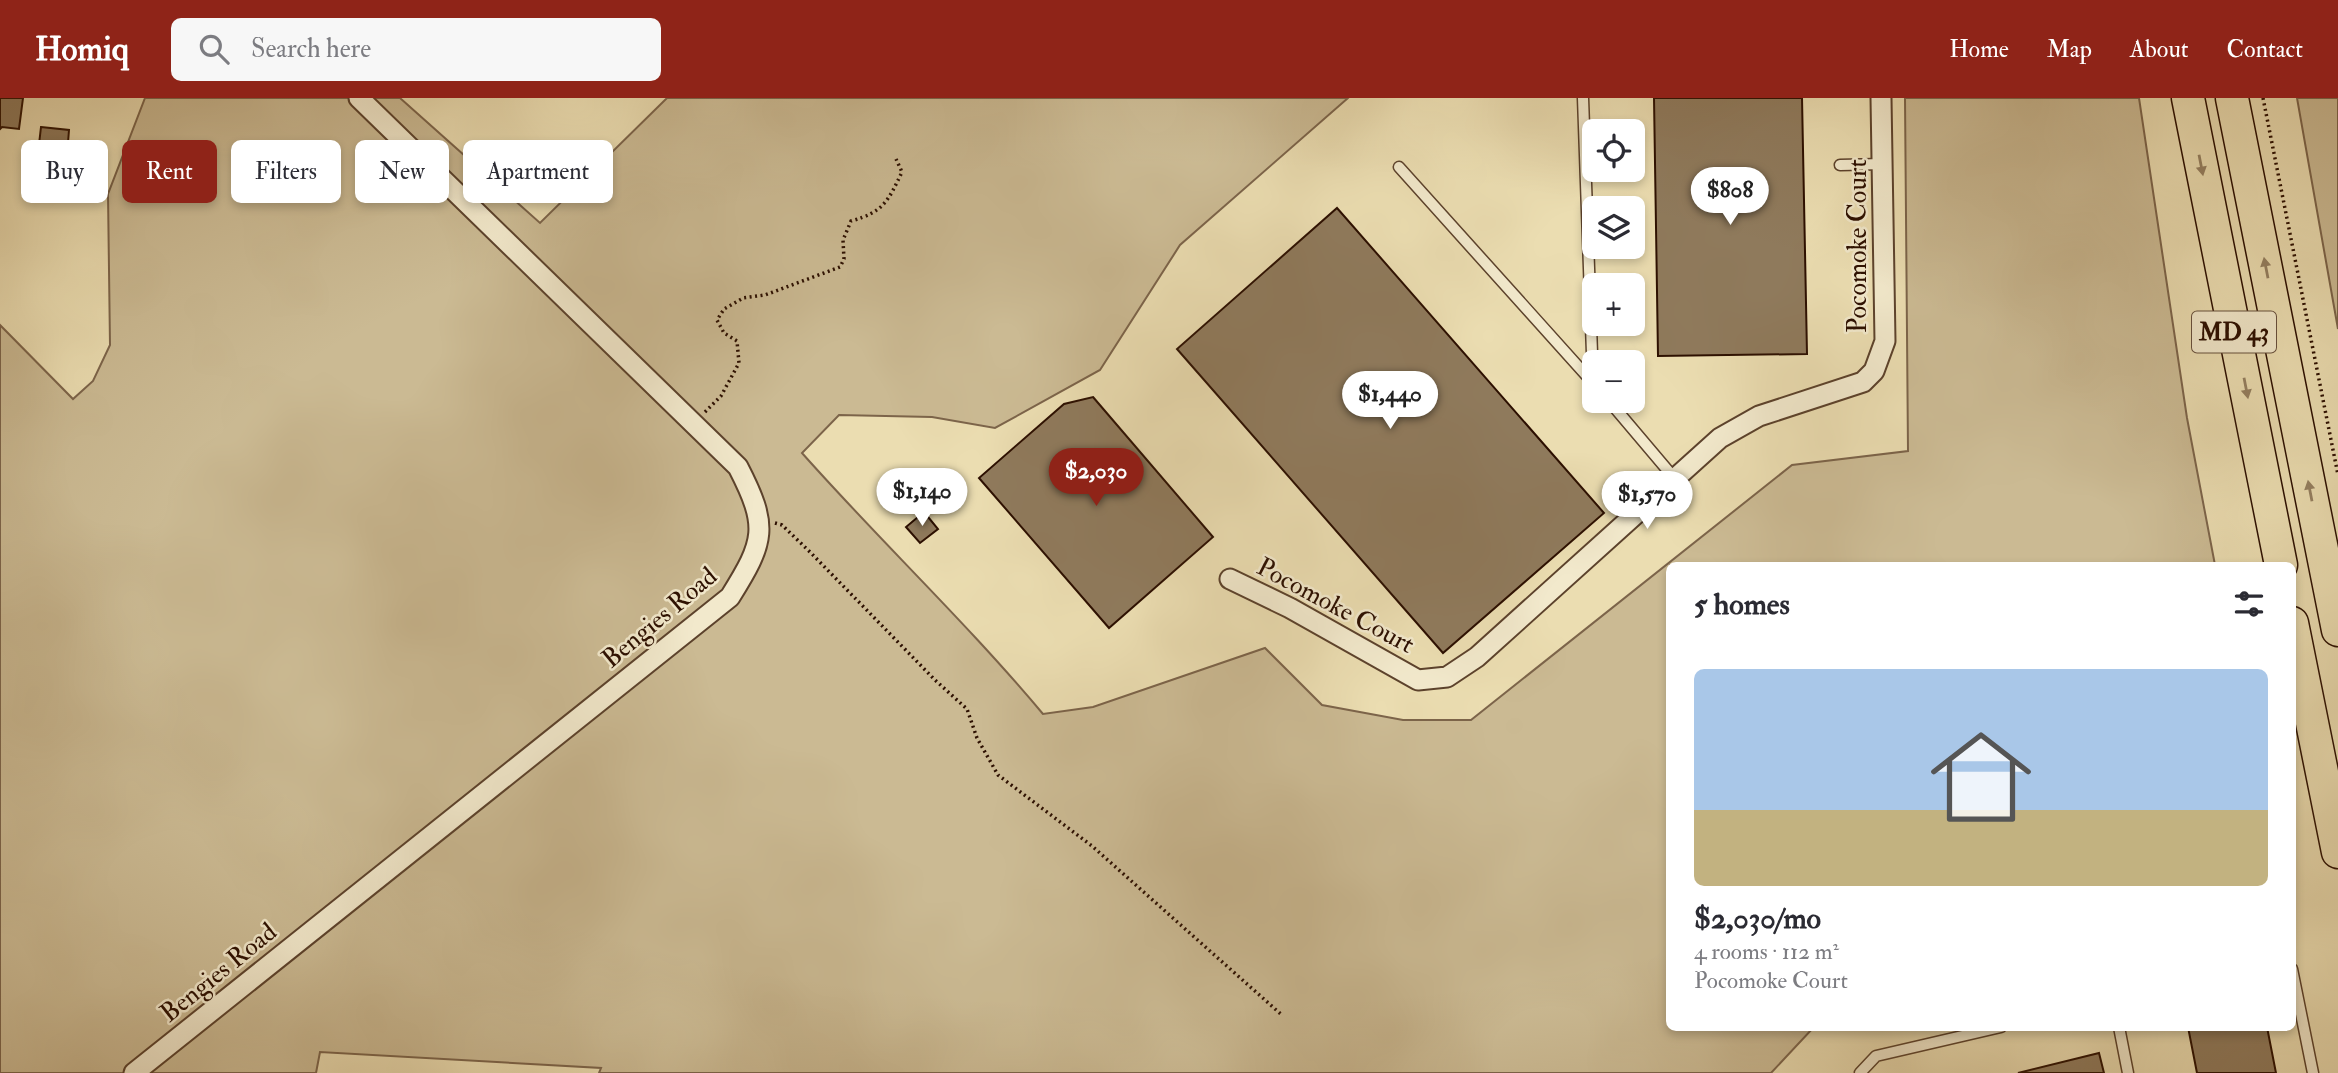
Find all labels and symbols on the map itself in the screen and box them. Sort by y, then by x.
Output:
one-way arrow [2196,154,2207,176]
street label: Pocomoke Court [1842,159,1874,333]
pin: $808 [1689,167,1771,227]
one-way arrow [2260,257,2271,279]
road number: MD 43 [2192,312,2276,353]
pin: $1,440 [1333,372,1447,431]
one-way arrow [2240,377,2251,399]
pin: $2,030 [1039,448,1153,508]
pin: $1,140 [865,468,979,528]
pin: $1,570 [1590,472,1704,531]
one-way arrow [2305,480,2316,502]
street label: Pocomoke Court [1251,551,1420,661]
street label: Bengies Road [596,560,724,675]
street label: Bengies Road [154,916,283,1029]

